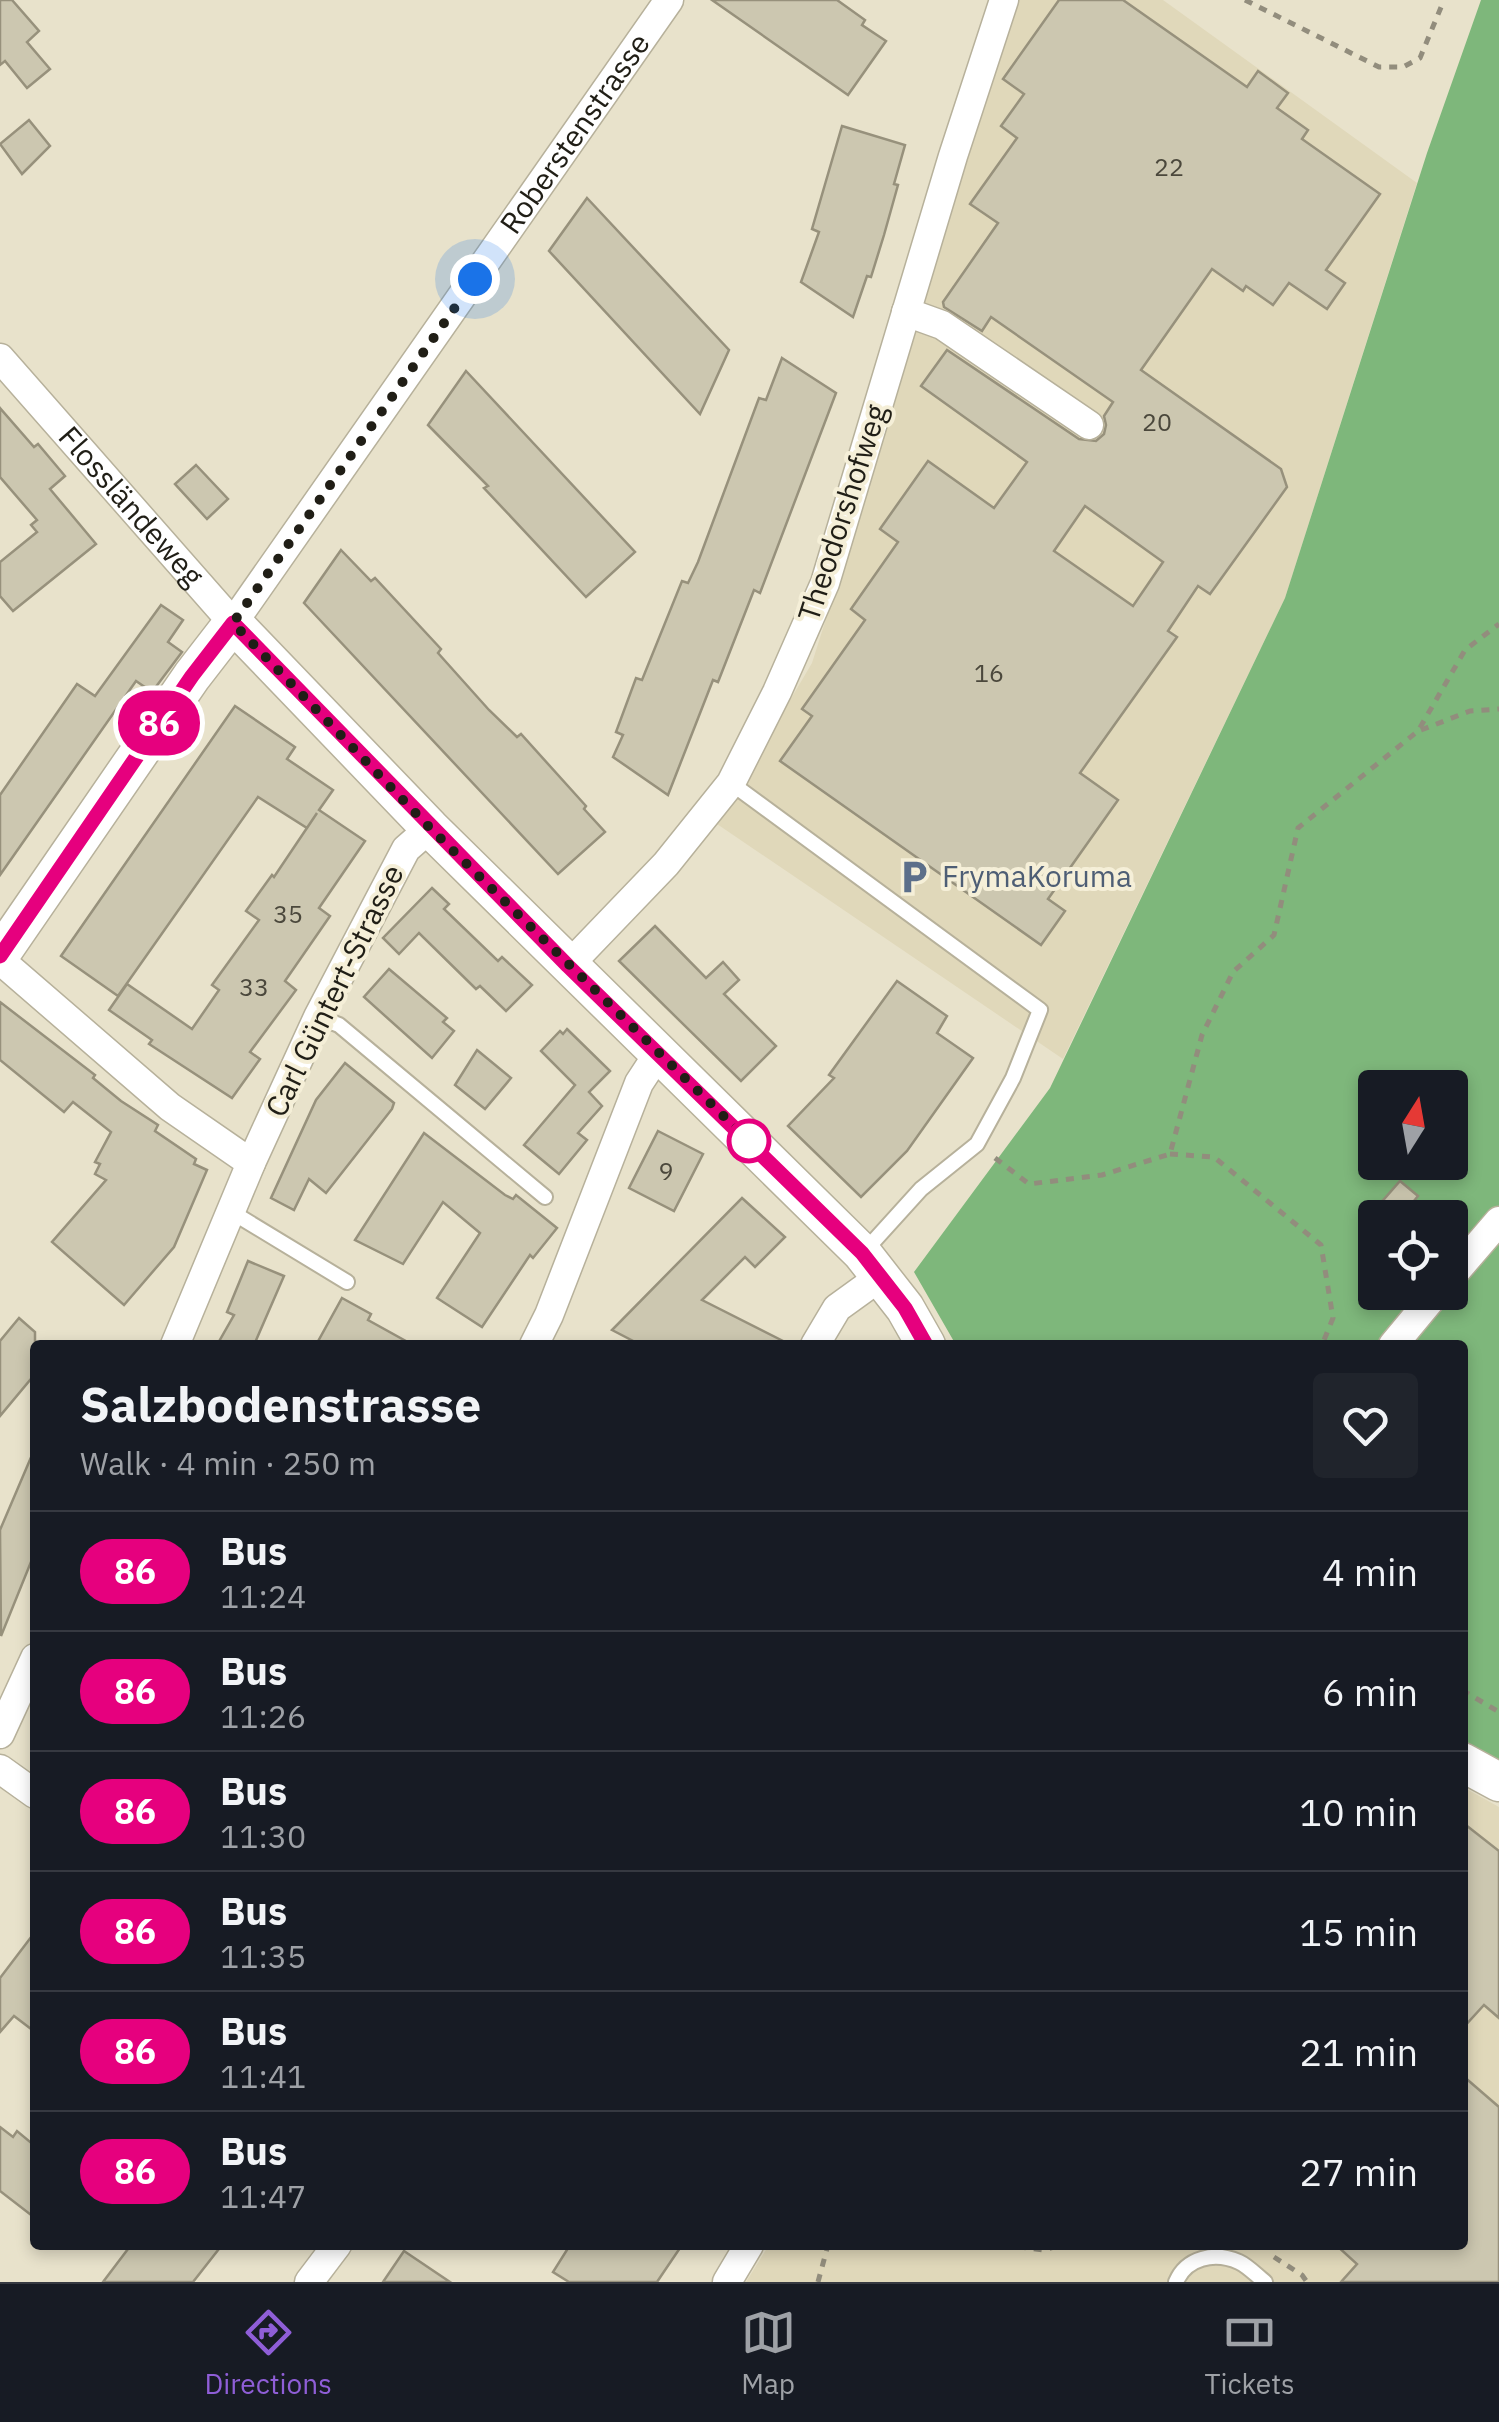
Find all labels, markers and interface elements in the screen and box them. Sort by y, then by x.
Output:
street label: Roberstenstrasse [490,25,658,241]
house number: 22 [1154,150,1184,183]
your location [450,254,500,304]
street label: Theodorshofweg [788,399,895,626]
house number: 20 [1142,405,1172,438]
street label: Flossländeweg [51,417,213,594]
house number: 16 [974,656,1004,689]
line badge: 86 [114,690,204,756]
text: 86 [138,700,180,746]
place label: FrymaKoruma [942,856,1132,895]
street label: Carl Güntert-Strasse [256,858,412,1123]
parking icon: FrymaKoruma [895,858,933,896]
house number: 35 [273,897,303,930]
house number: 33 [239,970,269,1003]
north arrow [1358,1070,1468,1180]
map controls [1358,1070,1468,1310]
unlabelled marker [728,1120,770,1162]
house number: 9 [658,1154,674,1187]
button: locate [1358,1200,1468,1310]
text: Salzbodenstrasse [80,1373,481,1435]
button: heart [1313,1373,1418,1478]
text: Walk · 4 min · 250 m [80,1442,376,1484]
text: Bus [220,1526,287,1575]
text: 4 min [1322,1547,1418,1596]
text: 86 [114,1548,156,1594]
text: 11:24 [220,1575,306,1617]
text: Bus [220,1646,287,1695]
text: 6 min [1322,1667,1418,1716]
text: 86 [114,1668,156,1714]
text: 11:26 [220,1695,306,1737]
text: Bus [220,1766,287,1815]
text: 10 min [1299,1787,1418,1836]
text: 86 [114,1788,156,1834]
text: 11:30 [220,1815,306,1857]
text: Bus [220,1886,287,1935]
text: 15 min [1299,1907,1418,1956]
text: 86 [114,1908,156,1954]
text: 11:35 [220,1935,306,1977]
text: Bus [220,2006,287,2055]
text: 21 min [1299,2027,1418,2076]
text: 86 [114,2028,156,2074]
text: 11:41 [220,2055,306,2097]
text: Bus [220,2126,287,2175]
text: 27 min [1299,2147,1418,2196]
text: 86 [114,2148,156,2194]
text: 11:47 [220,2175,306,2217]
tab: Directions [204,2305,332,2402]
tab: Map [741,2305,796,2402]
tab: Tickets [1204,2305,1295,2402]

